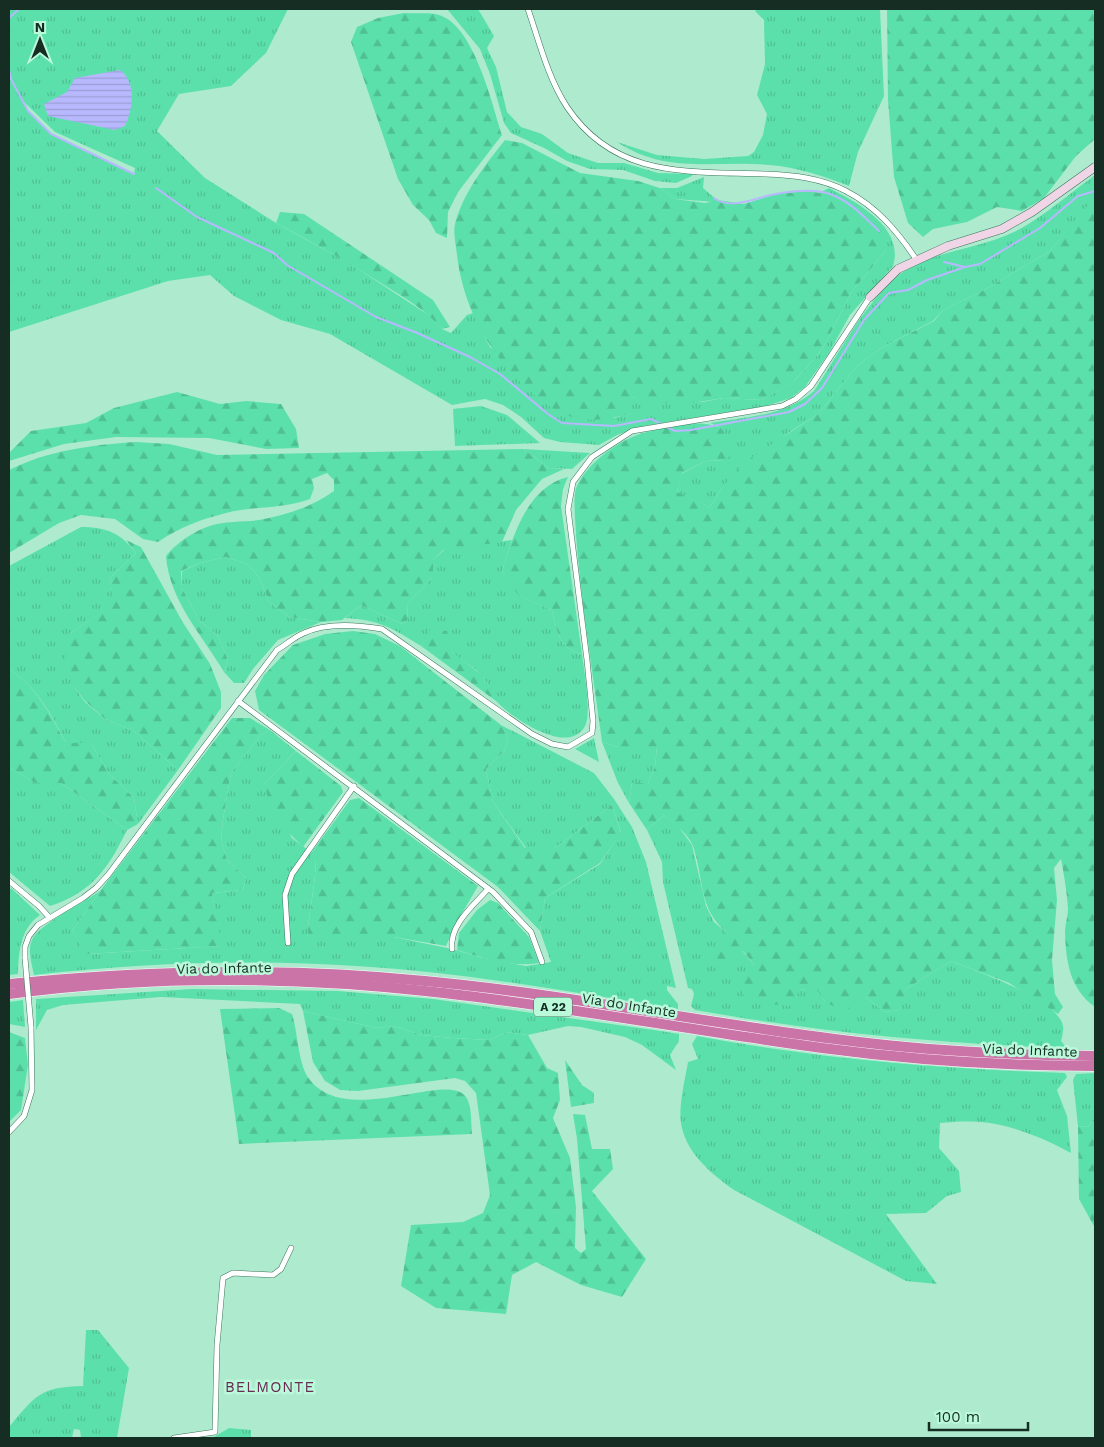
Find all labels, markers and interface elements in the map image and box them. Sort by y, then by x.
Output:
north arrow [15,15,65,65]
text: N [35,19,45,35]
street label: Via do Infante [176,959,272,977]
street label: Via do Infante [581,990,677,1020]
road number: A 22 [534,998,572,1016]
street label: Via do Infante [982,1040,1078,1060]
district label: BELMONTE [225,1378,315,1396]
scale bar [929,1400,1028,1432]
text: 100 m [936,1408,980,1426]

